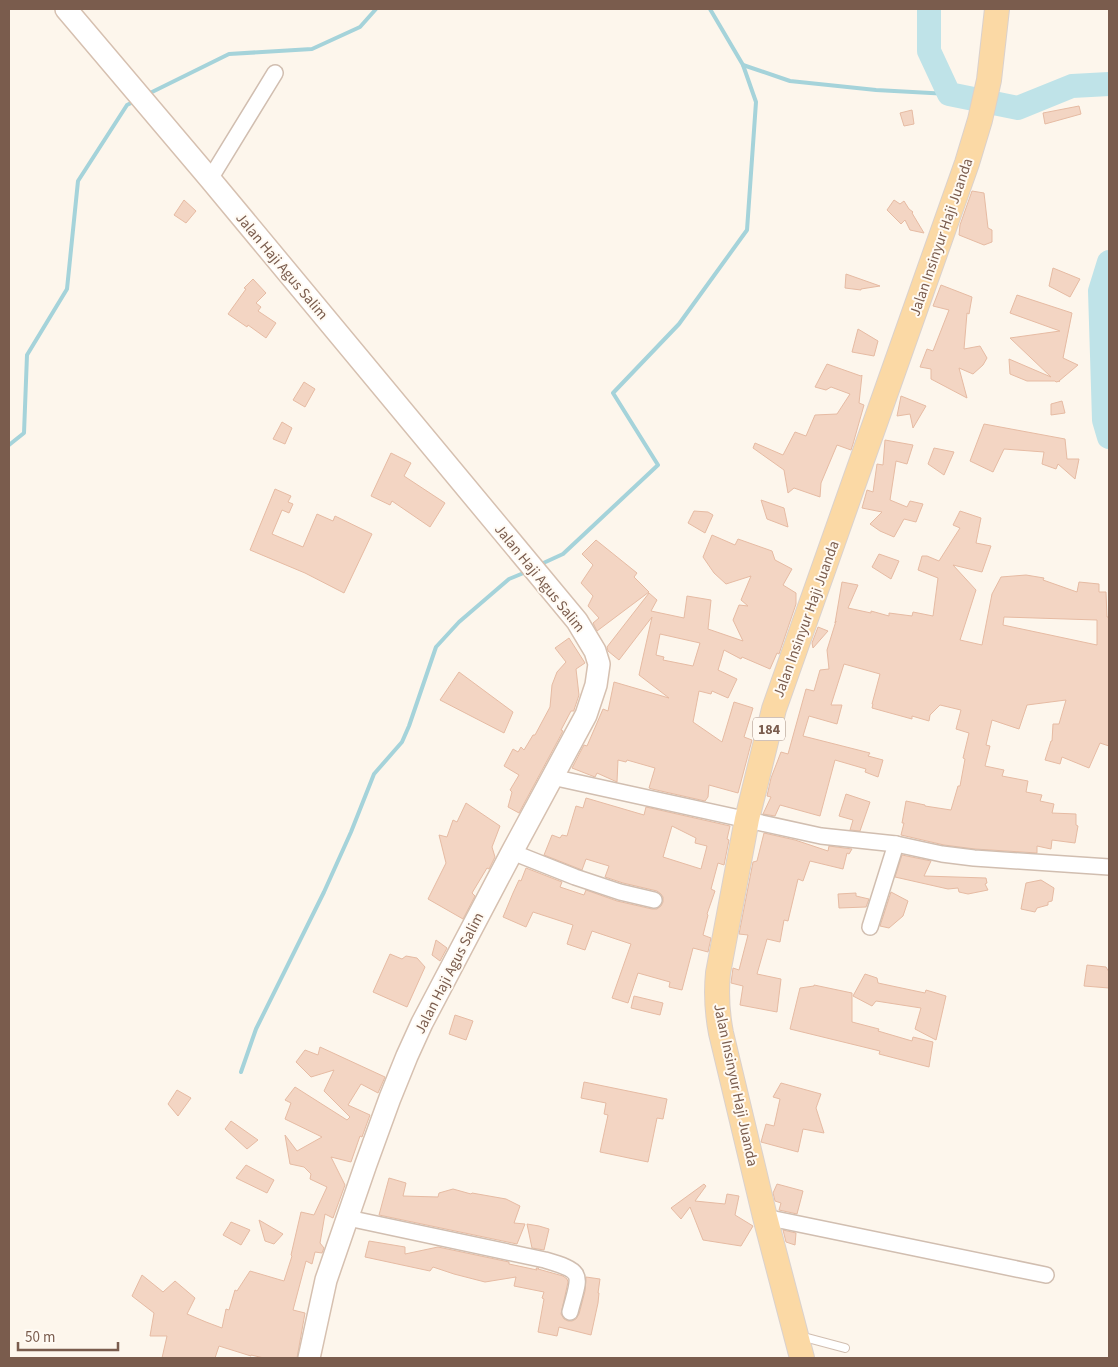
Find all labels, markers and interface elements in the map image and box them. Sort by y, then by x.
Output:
street label: Jalan Insinyur Haji Juanda [905,155,978,319]
street label: Jalan Haji Agus Salim [231,208,333,324]
street label: Jalan Haji Agus Salim [489,520,590,637]
street label: Jalan Insinyur Haji Juanda [768,538,845,701]
road number: 184 [753,718,785,741]
street label: Jalan Haji Agus Salim [410,909,489,1038]
street label: Jalan Insinyur Haji Juanda [708,1002,763,1168]
scale bar [18,1320,118,1352]
text: 50 m [25,1327,55,1348]

